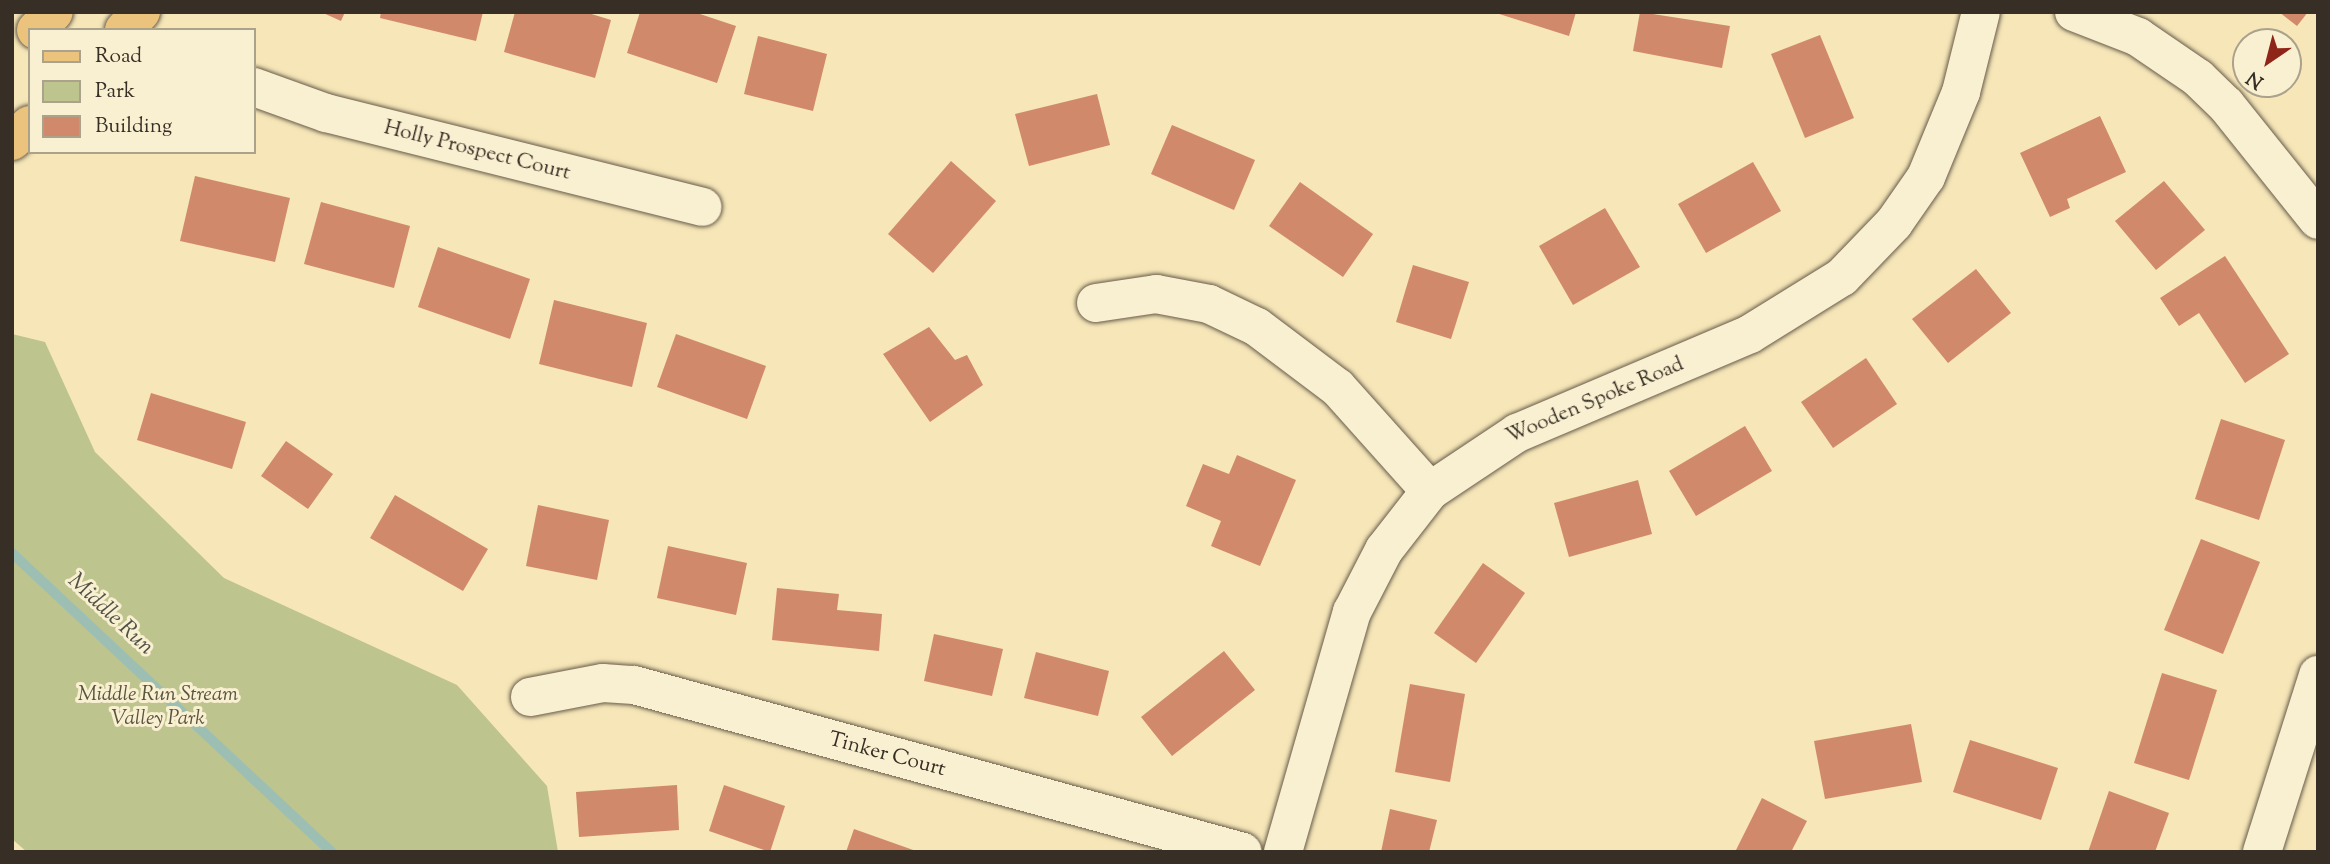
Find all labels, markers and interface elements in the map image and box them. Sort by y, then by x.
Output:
legend [28,28,256,154]
north arrow [2232,28,2302,98]
text: Road [95,42,142,72]
text: N [2242,64,2270,94]
text: Park [95,77,135,107]
text: Building [95,112,172,142]
street label: Holly Prospect Court [381,116,573,186]
street label: Wooden Spoke Road [1502,352,1688,450]
water label: Middle Run [61,568,159,662]
park label: Middle Run Stream Valley Park [78,682,238,732]
street label: Tinker Court [826,727,948,783]

